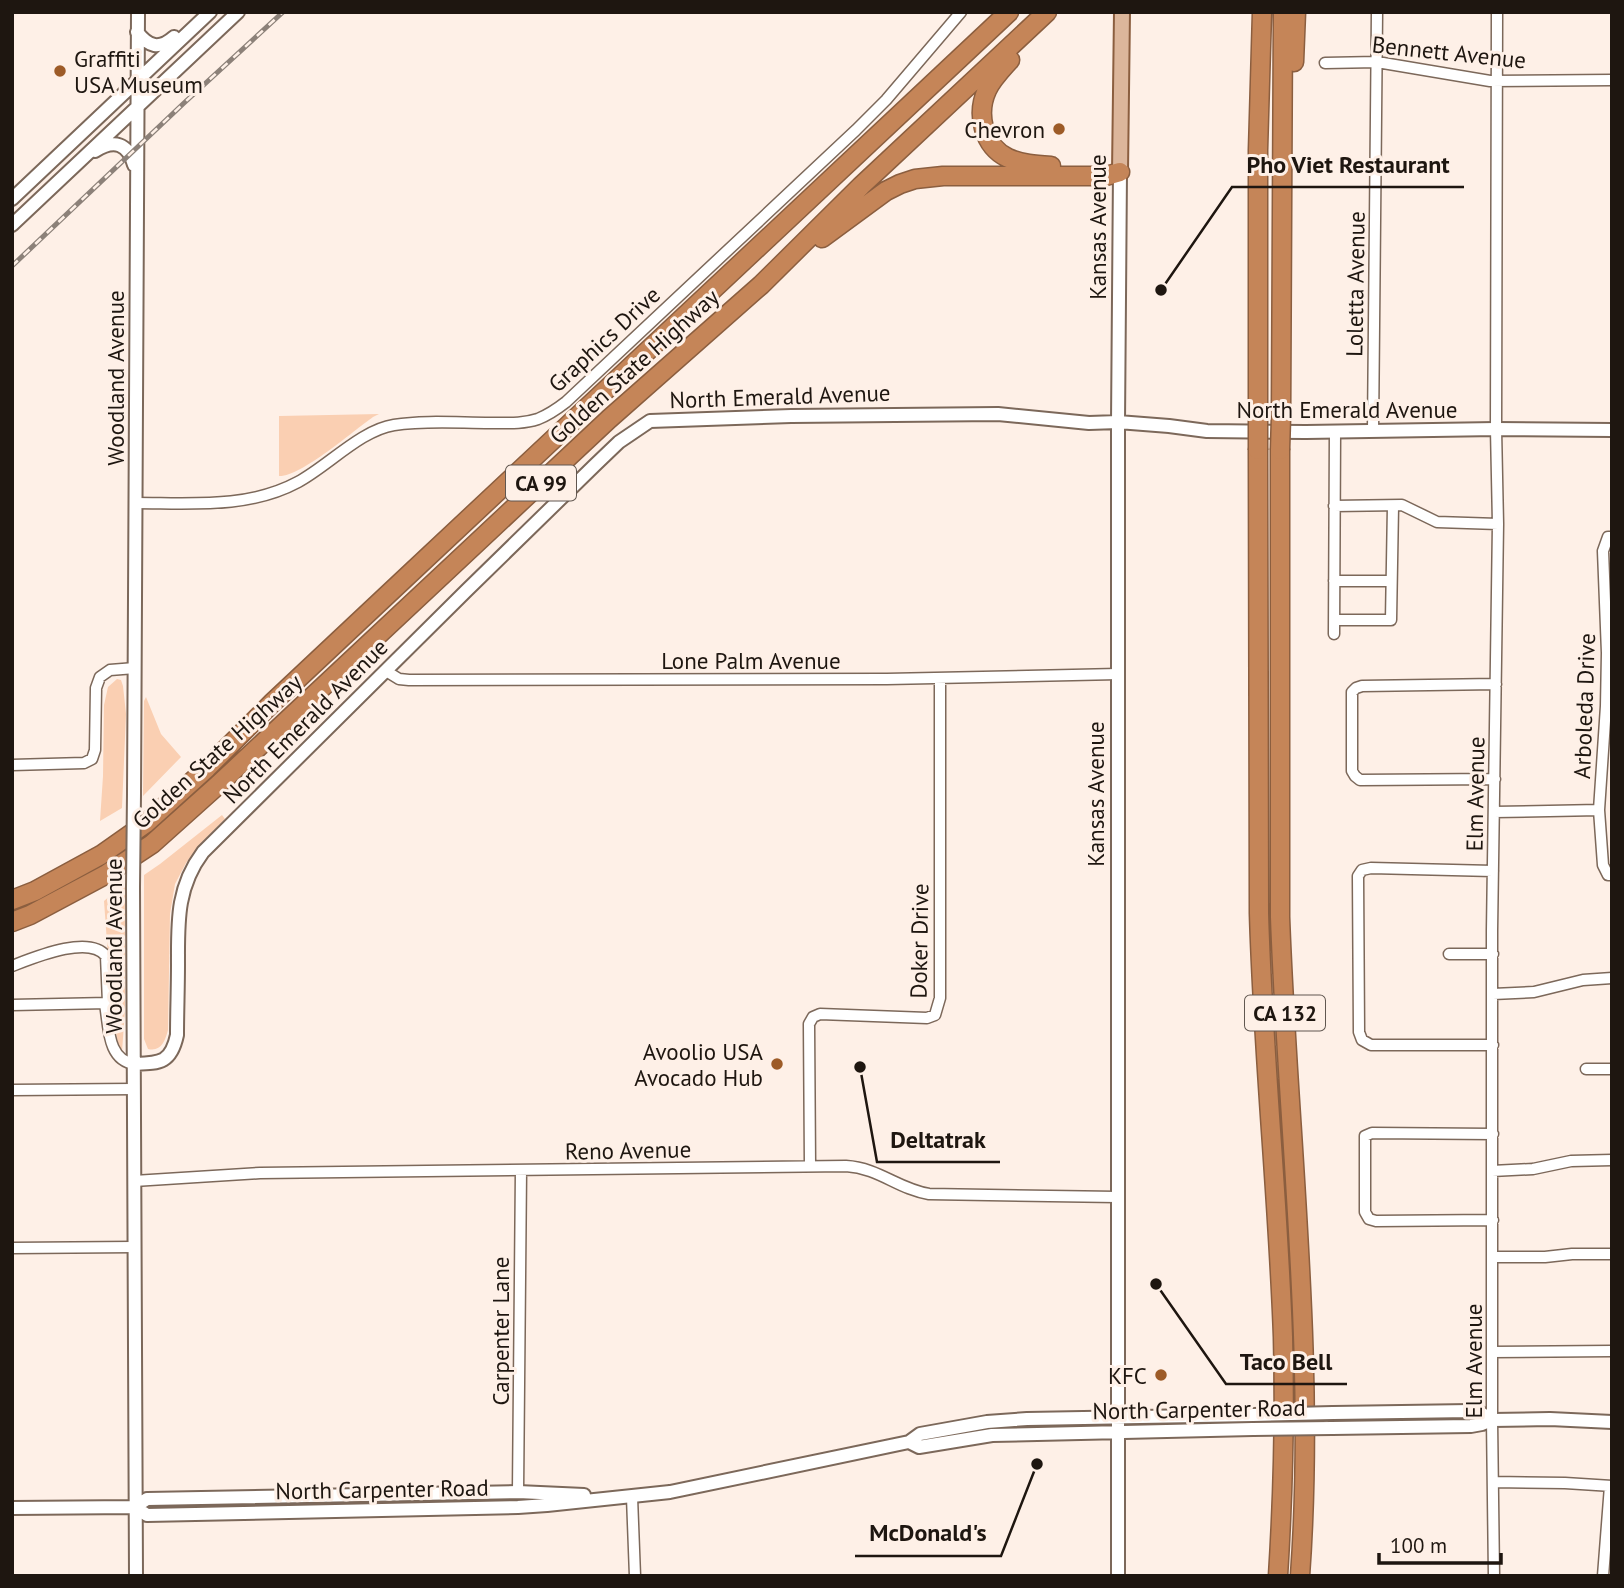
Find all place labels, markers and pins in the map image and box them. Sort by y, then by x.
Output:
place label: Graffiti USA Museum [74,44,203,99]
marker: Graffiti USA Museum [52,63,68,79]
place label: Chevron [964,115,1045,144]
marker: Chevron [1051,121,1067,137]
callout: Pho Viet Restaurant [1232,142,1464,187]
place label: Avoolio USA Avocado Hub [634,1037,764,1092]
marker: Avoolio USA Avocado Hub [769,1056,785,1072]
callout: Deltatrak [877,1117,1000,1162]
callout: Taco Bell [1226,1339,1347,1384]
place label: KFC [1108,1361,1147,1390]
marker: KFC [1153,1367,1169,1383]
callout: McDonald's [855,1511,1001,1556]

